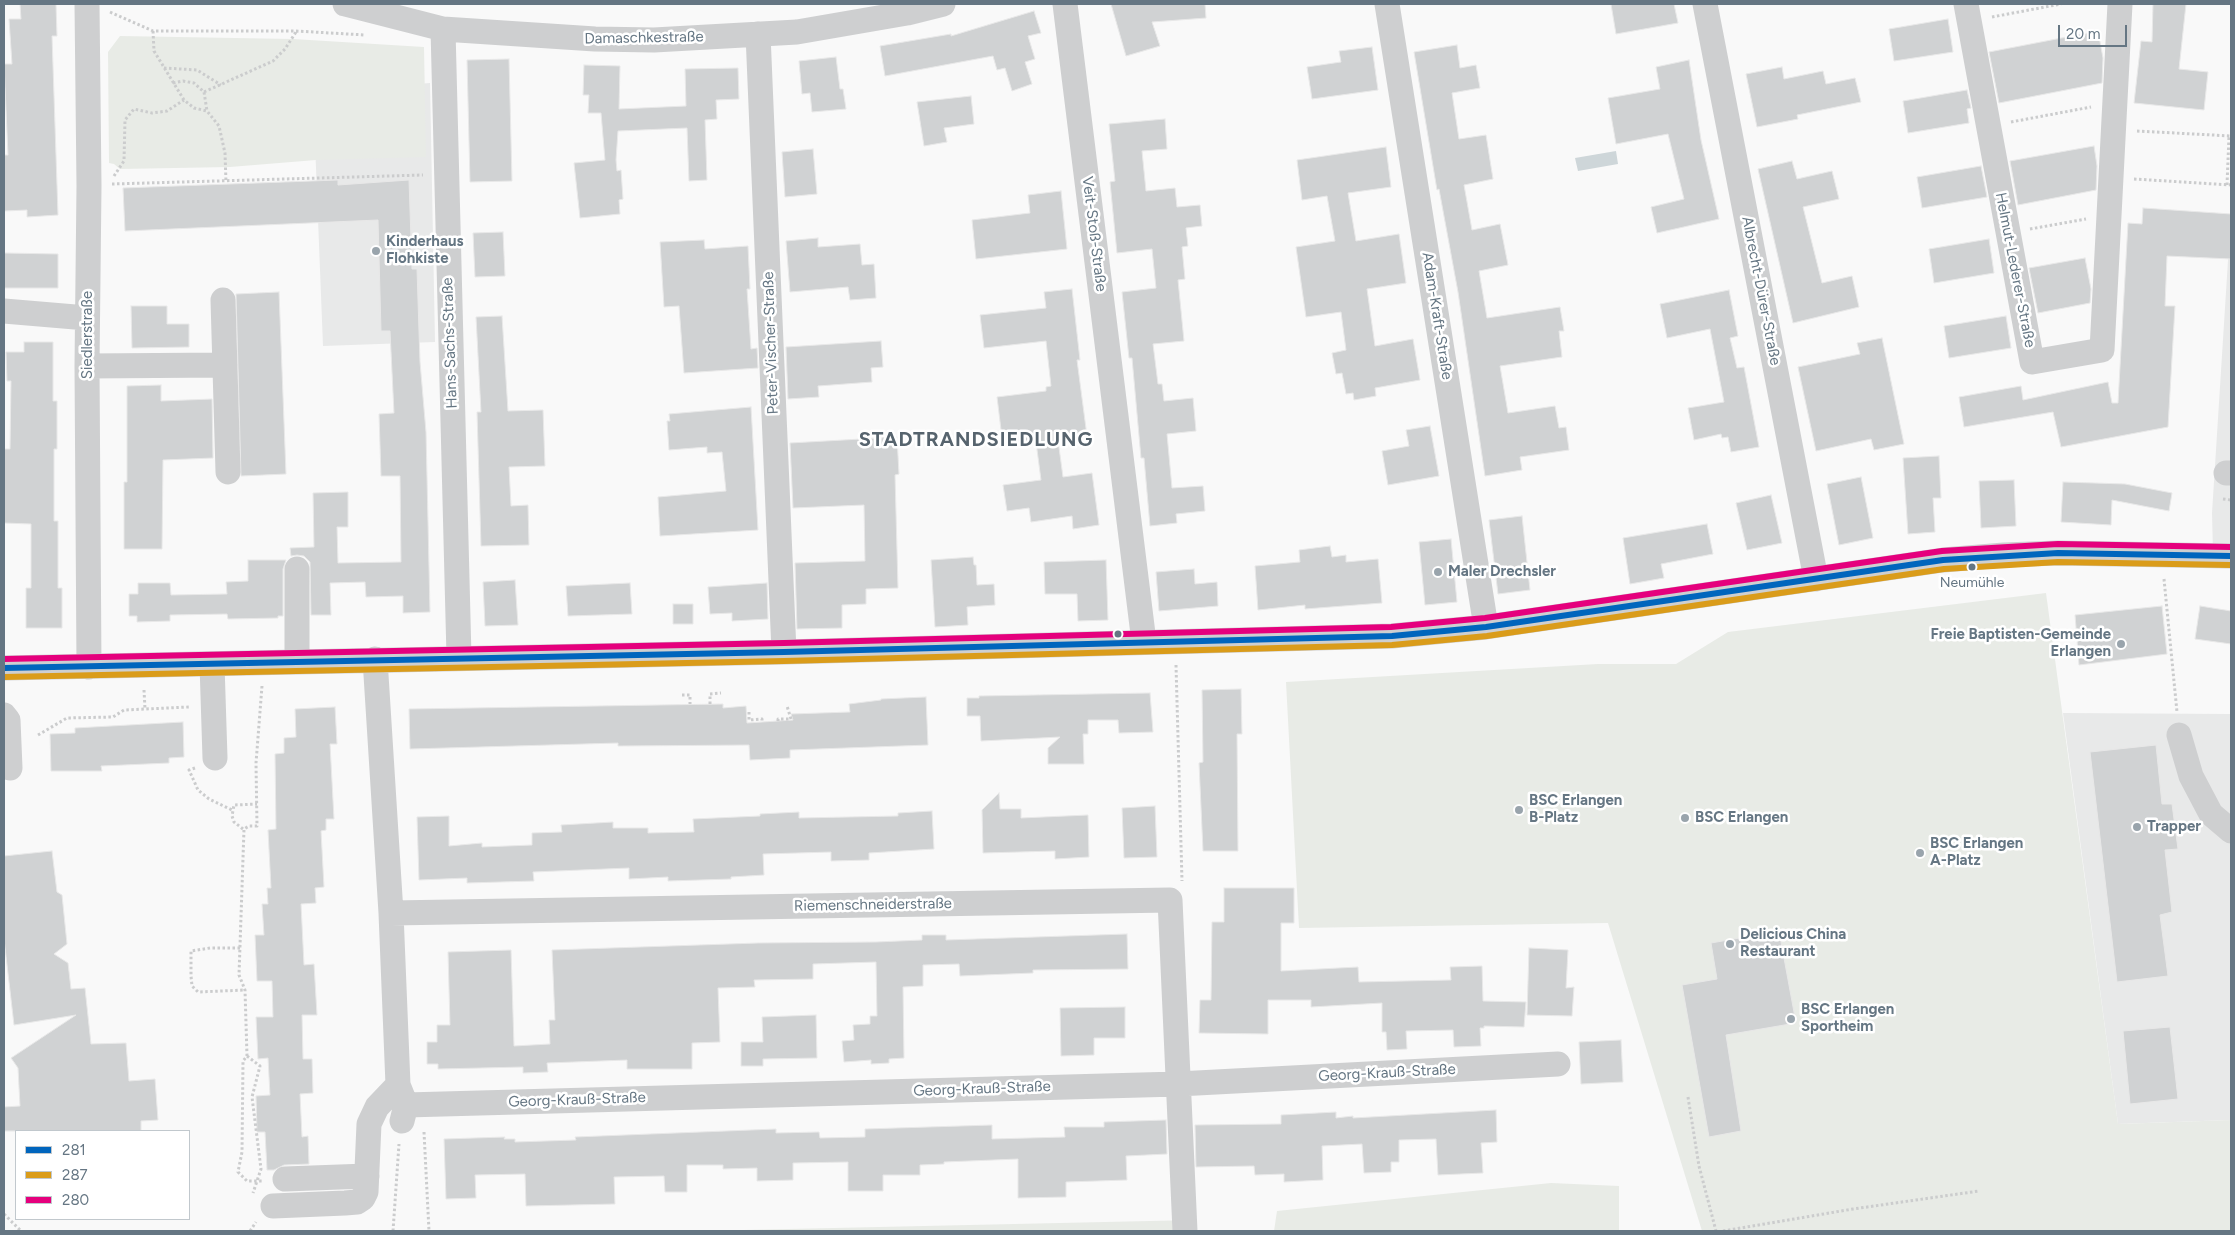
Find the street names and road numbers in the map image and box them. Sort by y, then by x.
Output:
street label: Damaschkestraße [584,28,704,48]
street label: Veit-Stoß-Straße [1078,175,1110,293]
street label: Helmut-Lederer-Straße [1991,191,2039,349]
street label: Albrecht-Dürer-Straße [1738,215,1784,367]
street label: Adam-Kraft-Straße [1418,251,1456,381]
street label: Peter-Vischer-Straße [760,271,782,415]
street label: Hans-Sachs-Straße [439,277,461,409]
street label: Siedlerstraße [79,291,97,379]
street label: Riemenschneiderstraße [794,895,952,915]
street label: Georg-Krauß-Straße [1318,1060,1456,1086]
street label: Georg-Krauß-Straße [913,1078,1051,1100]
street label: Georg-Krauß-Straße [508,1089,646,1111]

